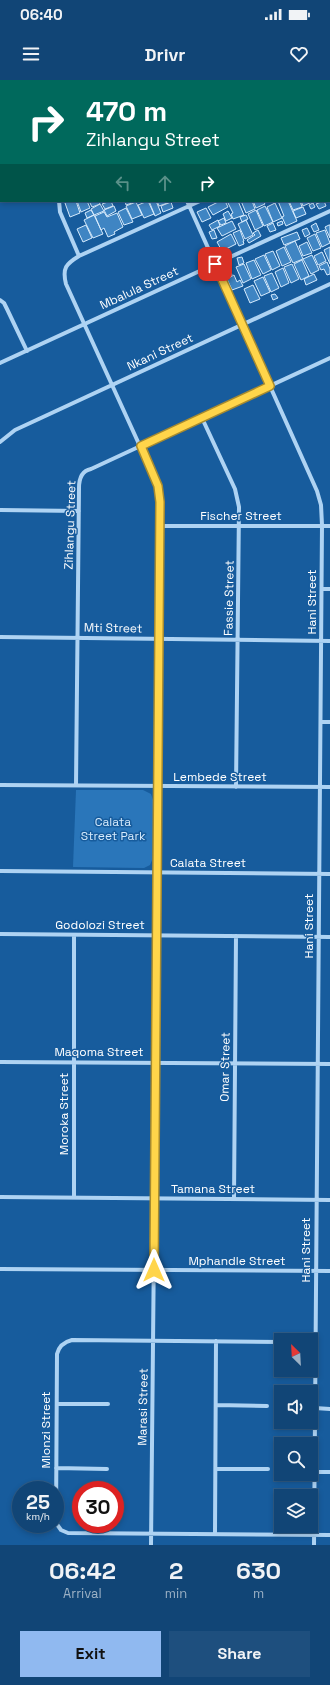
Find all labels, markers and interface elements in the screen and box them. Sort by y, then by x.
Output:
text: 06:40 [20,5,63,24]
icon: menu [20,43,42,65]
text: Drivr [145,43,185,66]
icon: heart [288,43,310,65]
text: 470 m [86,93,167,129]
icon: right [20,96,72,148]
text: Zihlangu Street [86,128,220,151]
icon: left [112,172,134,194]
icon: ahead [154,172,176,194]
icon: right [196,172,218,194]
pin [198,247,232,281]
icon: arrive [204,253,226,275]
street label: Mbalula Street [97,263,181,313]
street label: Nkani Street [124,330,196,374]
street label: Zihlangu Street [60,480,80,570]
street label: Fischer Street [200,508,282,524]
street label: Fassie Street [220,560,238,636]
street label: Hani Street [304,570,320,634]
street label: Mti Street [84,619,142,637]
street label: Lembede Street [173,769,267,785]
park label: Calata Street Park [81,814,146,844]
street label: Calata Street [170,855,246,871]
street label: Hani Street [301,894,317,958]
street label: Godolozi Street [55,917,145,933]
street label: Omar Street [216,1032,234,1102]
street label: Maqoma Street [54,1044,144,1060]
street label: Moroka Street [56,1073,72,1155]
street label: Tamana Street [171,1181,255,1197]
street label: Hani Street [298,1218,314,1282]
position arrow [133,1249,175,1291]
street label: Mphandle Street [188,1253,286,1269]
north arrow [274,1333,318,1377]
map controls [274,1333,318,1533]
street label: Marasi Street [134,1368,152,1446]
button: sound [274,1385,318,1429]
street label: Mlonzi Street [38,1391,54,1469]
button: search [274,1437,318,1481]
speed limit sign: 30 [72,1481,124,1533]
text: 25 [26,1489,50,1515]
button: layers [274,1489,318,1533]
text: km/h [26,1510,50,1523]
text: 06:42 [49,1555,116,1586]
text: 2 [169,1555,183,1586]
text: 630 [236,1555,281,1586]
text: Arrival [63,1585,102,1602]
text: min [165,1585,187,1602]
text: m [253,1585,264,1602]
button: Exit [20,1631,161,1677]
button: Share [169,1631,310,1677]

